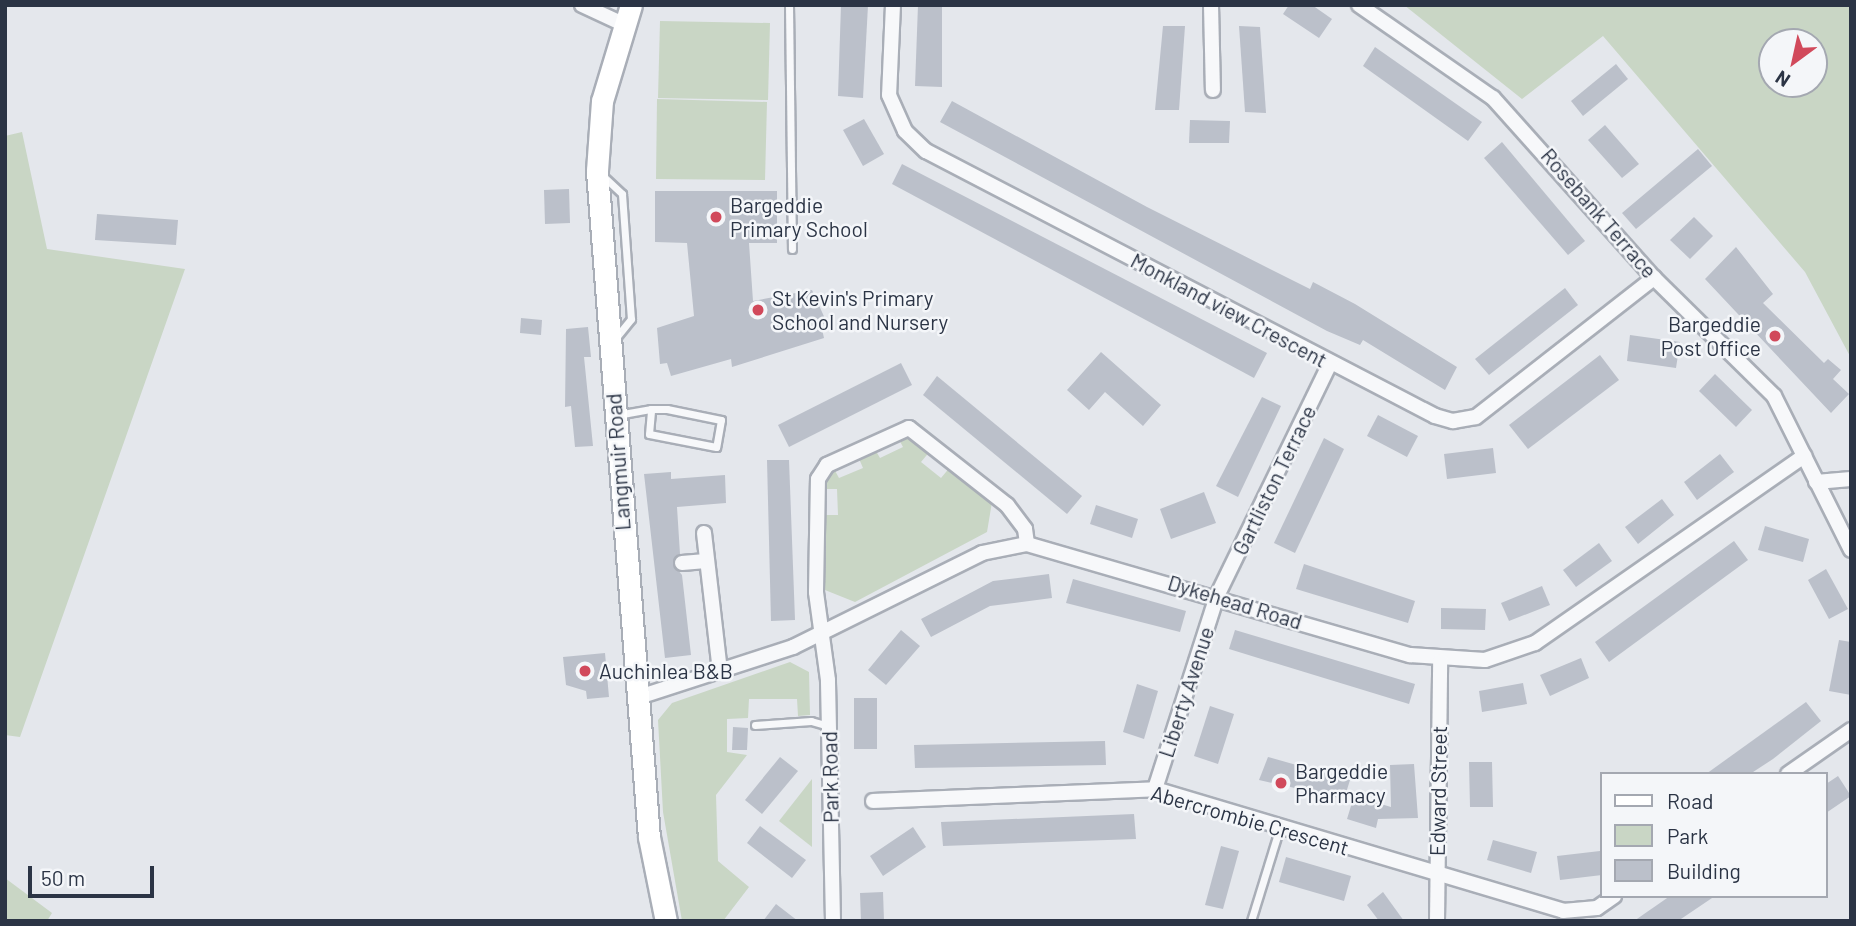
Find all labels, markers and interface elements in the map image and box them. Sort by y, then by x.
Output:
north arrow [1758,28,1828,98]
text: N [1771,66,1794,92]
street label: Rosebank Terrace [1536,143,1662,283]
place label: Bargeddie Primary School [730,192,868,242]
marker: Bargeddie Primary School [708,209,724,225]
street label: Monkland view Crescent [1127,248,1331,372]
place label: St Kevin's Primary School and Nursery [772,285,948,335]
marker: St Kevin's Primary School and Nursery [750,302,766,318]
place label: Bargeddie Post Office [1661,311,1761,361]
marker: Bargeddie Post Office [1767,328,1783,344]
street label: Langmuir Road [601,393,635,531]
street label: Gartliston Terrace [1227,401,1321,559]
street label: Dykehead Road [1165,570,1305,634]
street label: Liberty Avenue [1153,623,1219,761]
place label: Auchinlea B&B [599,658,733,684]
marker: Auchinlea B&B [577,663,593,679]
street label: Edward Street [1424,726,1452,856]
street label: Park Road [817,731,843,823]
place label: Bargeddie Pharmacy [1295,758,1388,808]
legend [1601,772,1828,898]
marker: Bargeddie Pharmacy [1273,775,1289,791]
street label: Abercrombie Crescent [1148,780,1352,860]
text: Road [1667,788,1713,813]
text: Park [1667,823,1708,848]
scale bar [32,852,158,896]
text: Building [1667,858,1741,883]
text: 50 m [41,865,85,890]

